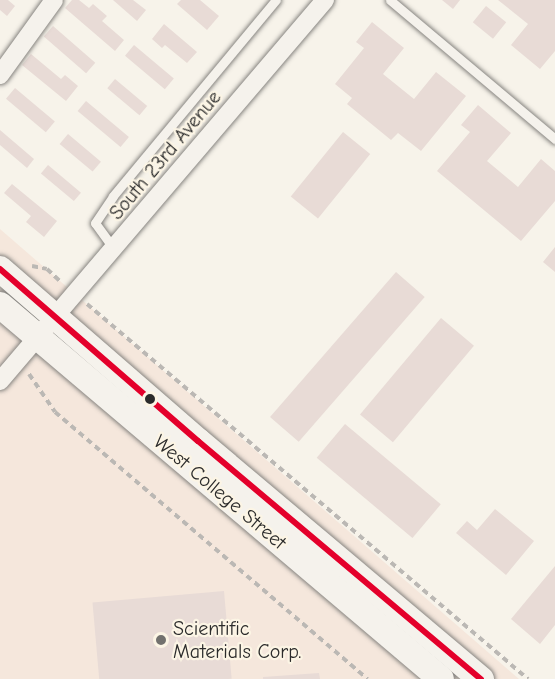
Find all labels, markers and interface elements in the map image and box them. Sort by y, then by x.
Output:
street label: South 23rd Avenue [104,86,226,224]
unlabelled marker [144,393,156,405]
street label: West College Street [149,430,291,554]
place label: Scientific Materials Corp. [173,616,301,663]
marker: Scientific Materials Corp. [154,633,168,647]

